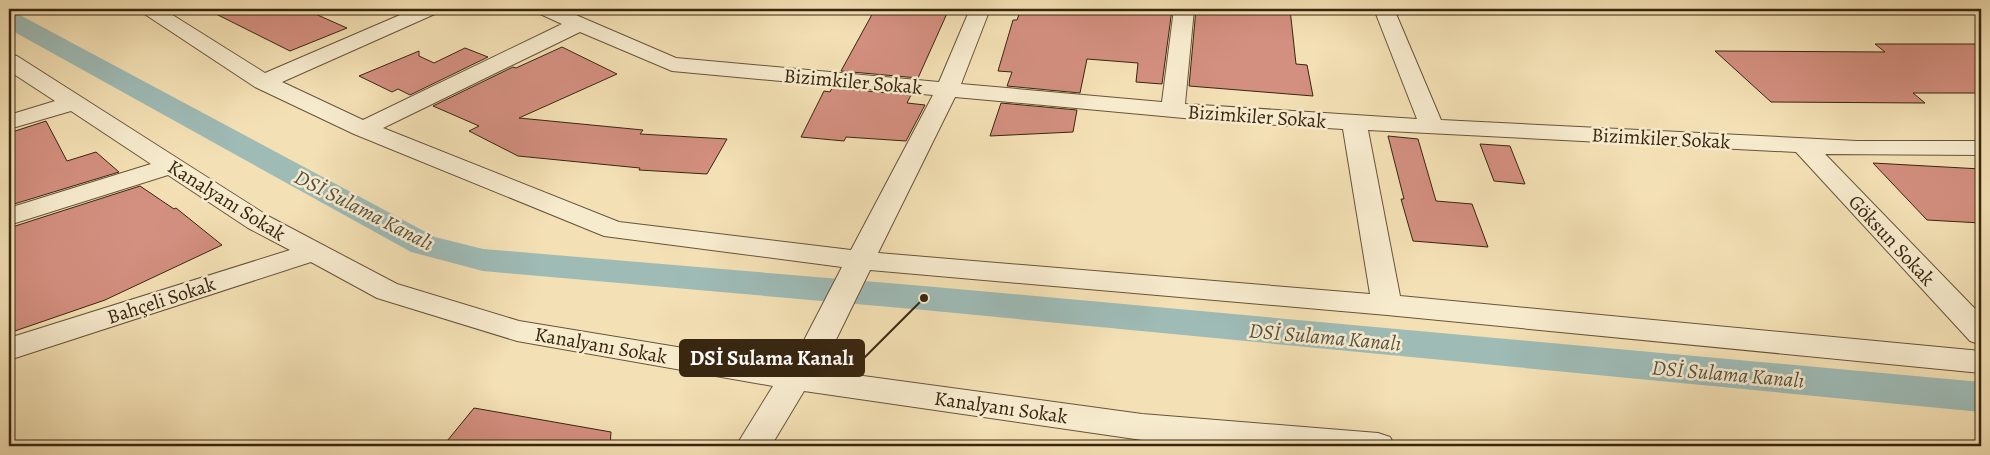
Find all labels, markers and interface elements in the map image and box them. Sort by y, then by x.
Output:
street label: Bizimkiler Sokak [783,62,923,101]
street label: Bizimkiler Sokak [1187,98,1327,135]
street label: Bizimkiler Sokak [1591,121,1731,156]
street label: Kanalyanı Sokak [163,153,291,247]
water label: DSİ Sulama Kanalı [290,163,438,257]
street label: Göksun Sokak [1842,189,1941,292]
street label: Bahçeli Sokak [103,270,219,331]
water label: DSİ Sulama Kanalı [1248,316,1402,358]
street label: Kanalyanı Sokak [532,321,669,370]
callout: DSİ Sulama Kanalı [680,340,864,376]
text: DSİ Sulama Kanalı [690,344,854,372]
water label: DSİ Sulama Kanalı [1651,353,1805,395]
street label: Kanalyanı Sokak [933,385,1069,430]

